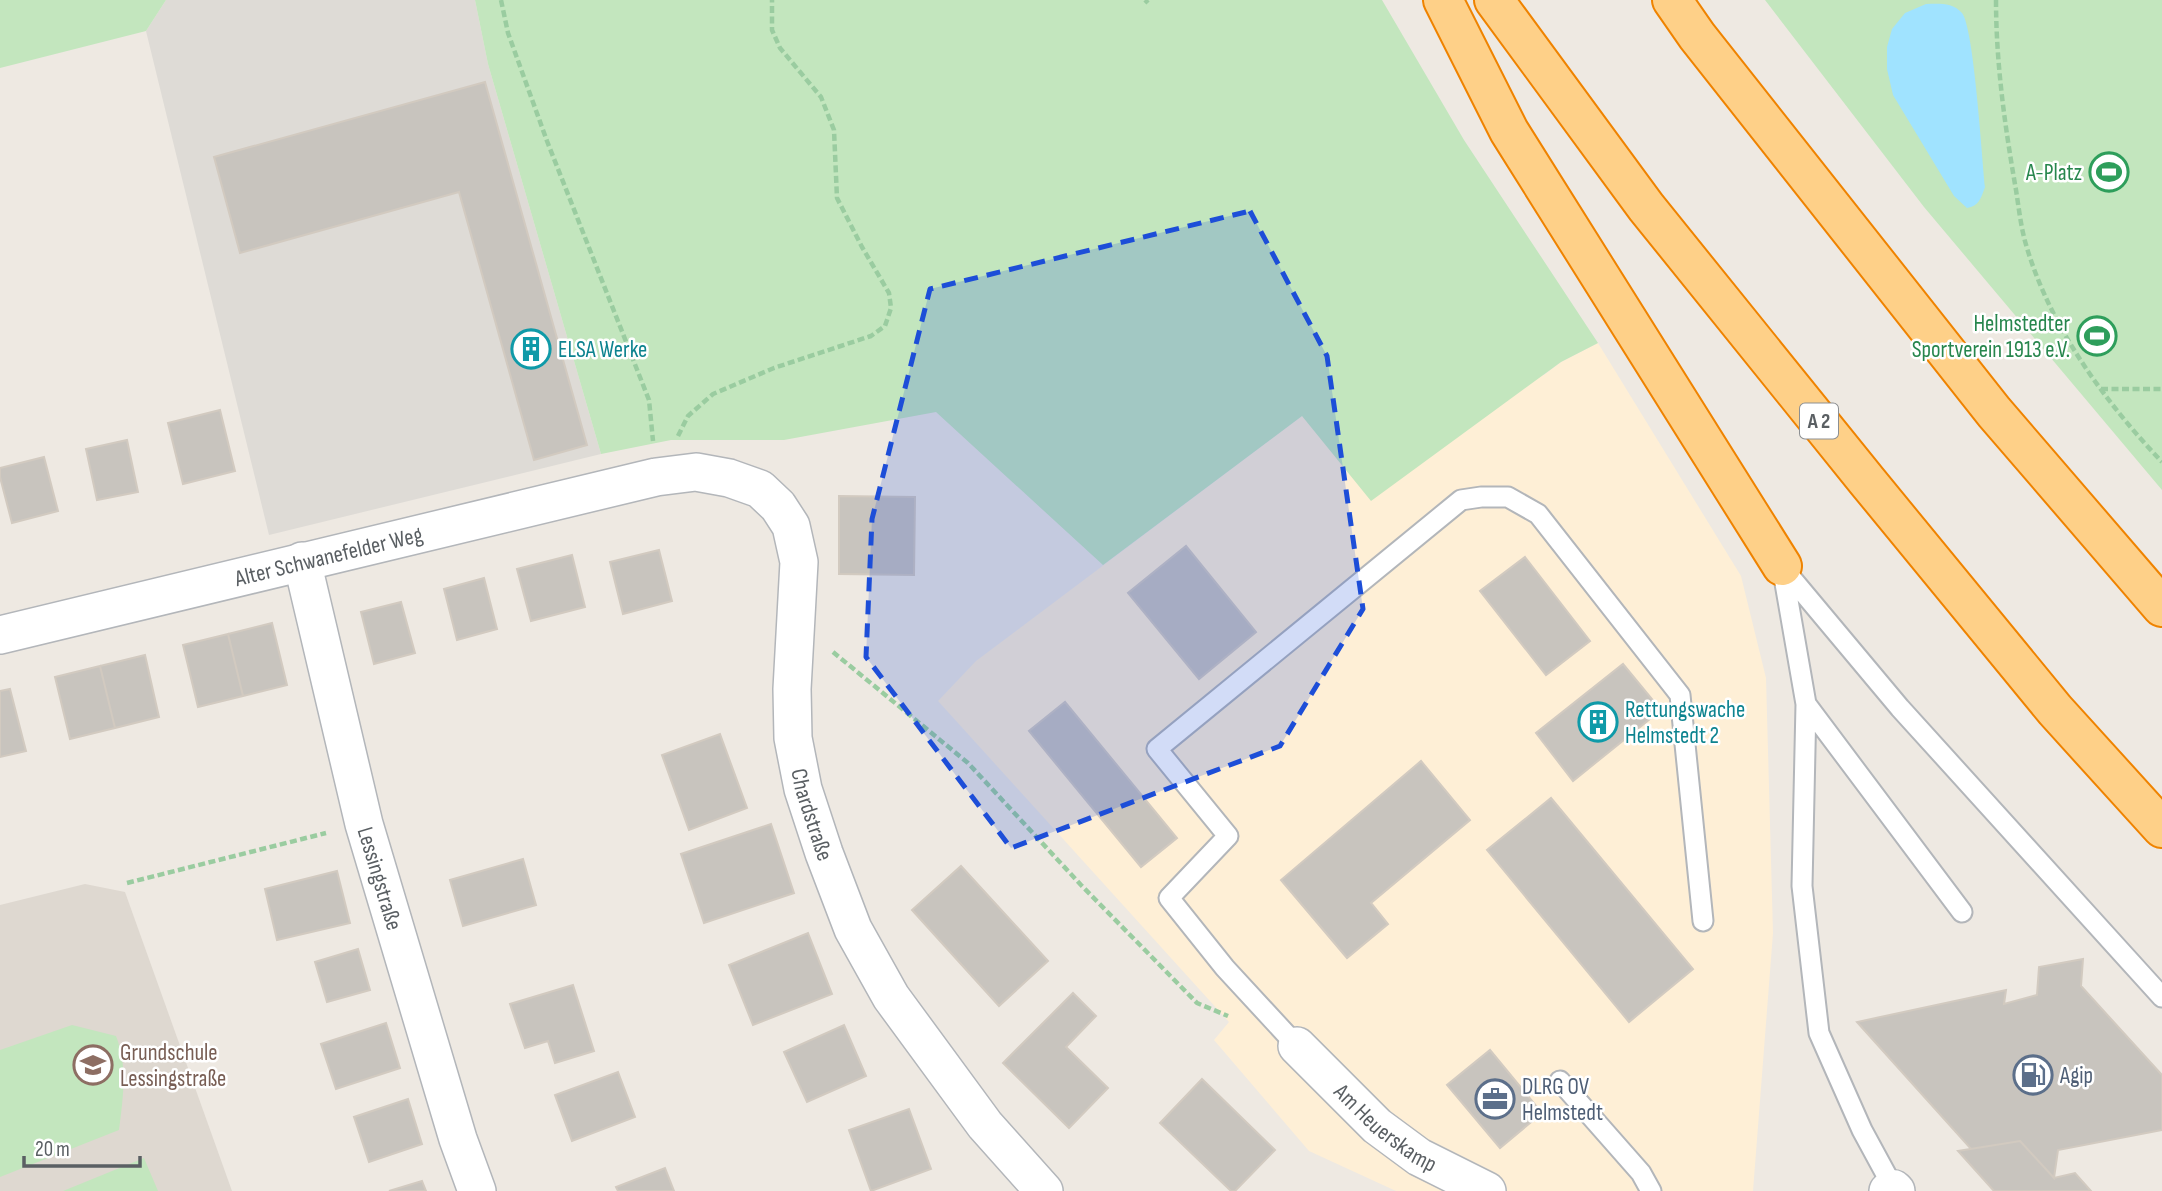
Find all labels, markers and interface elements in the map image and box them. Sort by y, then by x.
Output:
sports icon: A-Platz [2088,151,2130,193]
place label: A-Platz [2025,159,2082,187]
place label: Helmstedter Sportverein 1913 e.V. [1912,310,2070,364]
sports icon: Helmstedter Sportverein 1913 e.V. [2076,315,2118,357]
building icon: ELSA Werke [510,328,552,370]
place label: ELSA Werke [558,336,647,364]
road number: A 2 [1800,404,1838,438]
street label: Alter Schwanefelder Weg [231,521,426,593]
place label: Rettungswache Helmstedt 2 [1625,696,1745,750]
building icon: Rettungswache Helmstedt 2 [1577,701,1619,743]
street label: Chardstraße [784,766,839,865]
street label: Lessingstraße [351,824,408,934]
place label: Grundschule Lessingstraße [120,1039,226,1093]
school or university icon: Grundschule Lessingstraße [72,1044,114,1086]
fuel station icon: Agip [2012,1054,2054,1096]
place label: Agip [2059,1062,2093,1090]
place label: DLRG OV Helmstedt [1522,1073,1603,1127]
street label: Am Heuerskamp [1327,1077,1441,1179]
office icon: DLRG OV Helmstedt [1474,1078,1516,1120]
scale bar [24,1124,140,1168]
text: 20 m [35,1137,70,1162]

